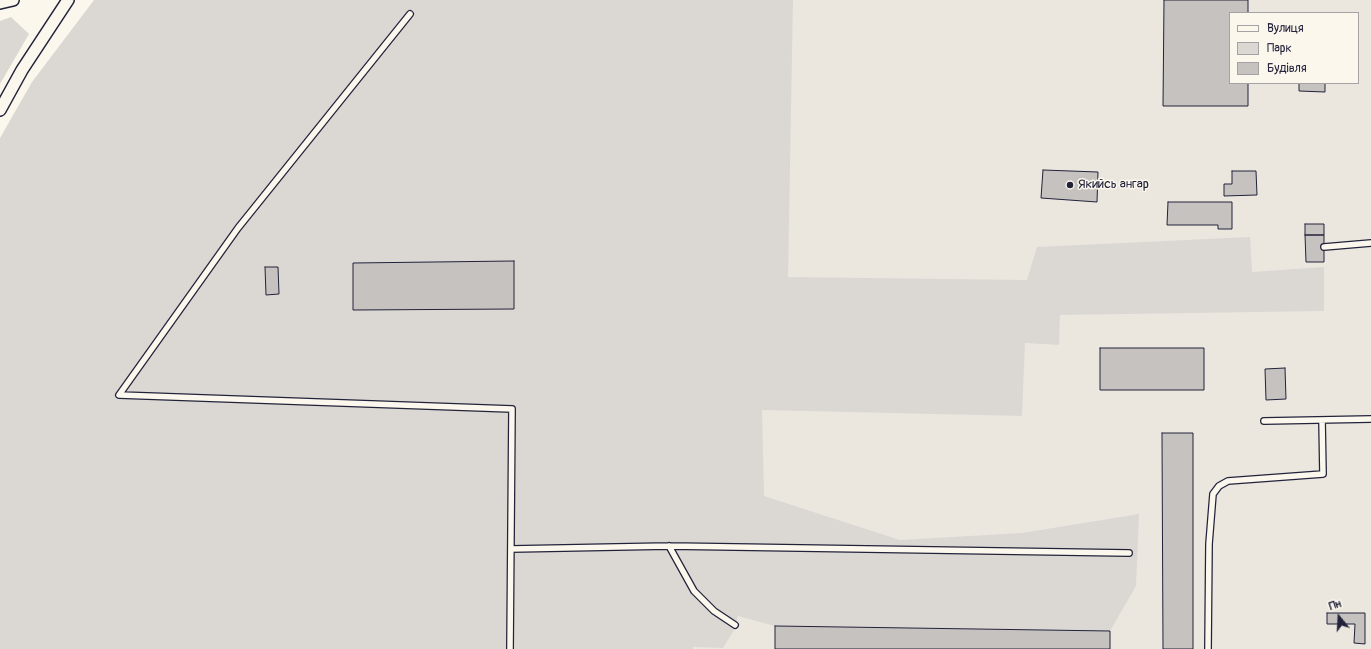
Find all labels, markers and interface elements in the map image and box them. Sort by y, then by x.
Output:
legend [1229,12,1359,84]
text: Вулиця [1267,21,1304,36]
text: Парк [1267,41,1292,56]
text: Будівля [1267,61,1307,76]
place label: Якийсь ангар [1078,177,1149,193]
marker: Якийсь ангар [1065,180,1075,190]
north arrow [1319,597,1359,637]
text: Пн [1327,597,1343,613]

